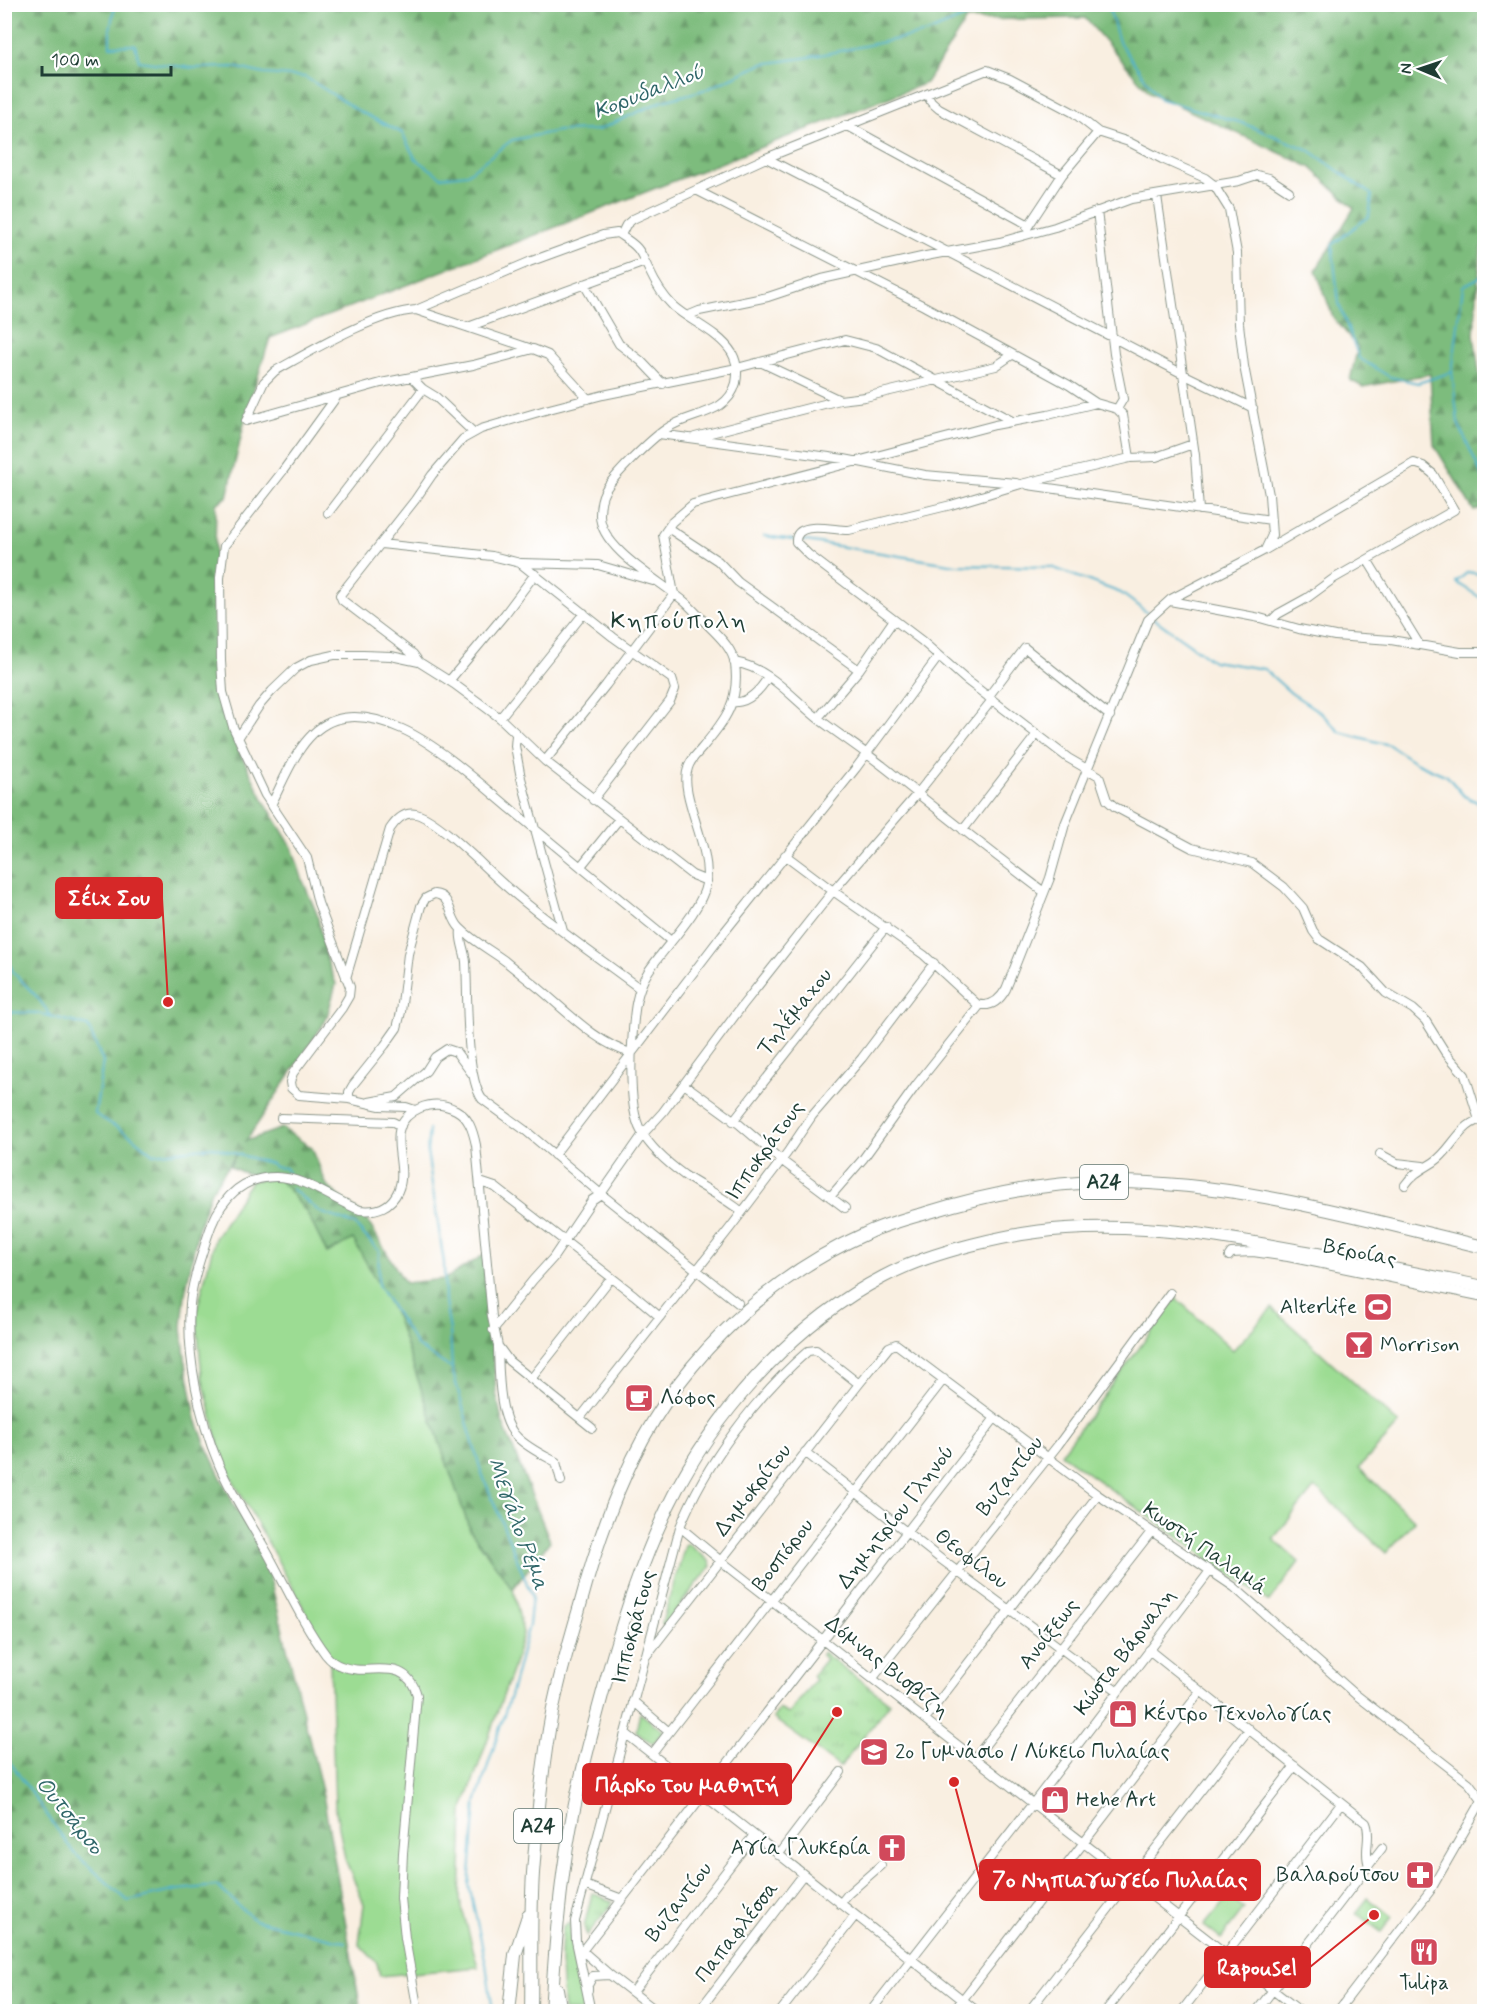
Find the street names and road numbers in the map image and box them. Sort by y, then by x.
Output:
street label: Τηλέμαχου [750,962,839,1062]
street label: Ιπποκράτους [719,1095,811,1207]
road number: Α24 [1080,1165,1128,1199]
street label: Βεροίας [1321,1232,1399,1274]
street label: Βυζαντίου [970,1430,1050,1522]
street label: Δημοκρίτου [708,1438,798,1542]
street label: Δημητρίου Γληνού [831,1439,961,1595]
street label: Κωστή Παλαμά [1137,1496,1273,1602]
street label: Βοσπόρου [746,1513,820,1597]
street label: Θεοφίλου [929,1522,1013,1596]
street label: Ιπποκράτους [605,1567,663,1687]
street label: Κώστα Βάρναλη [1068,1583,1182,1721]
street label: Ανοίξεως [1012,1593,1086,1675]
street label: Δόμνας Βισβίζη [819,1610,955,1724]
road number: Α24 [514,1809,562,1843]
street label: Βυζαντίου [639,1856,719,1948]
street label: Παπαφλέσσα [688,1875,785,1988]

